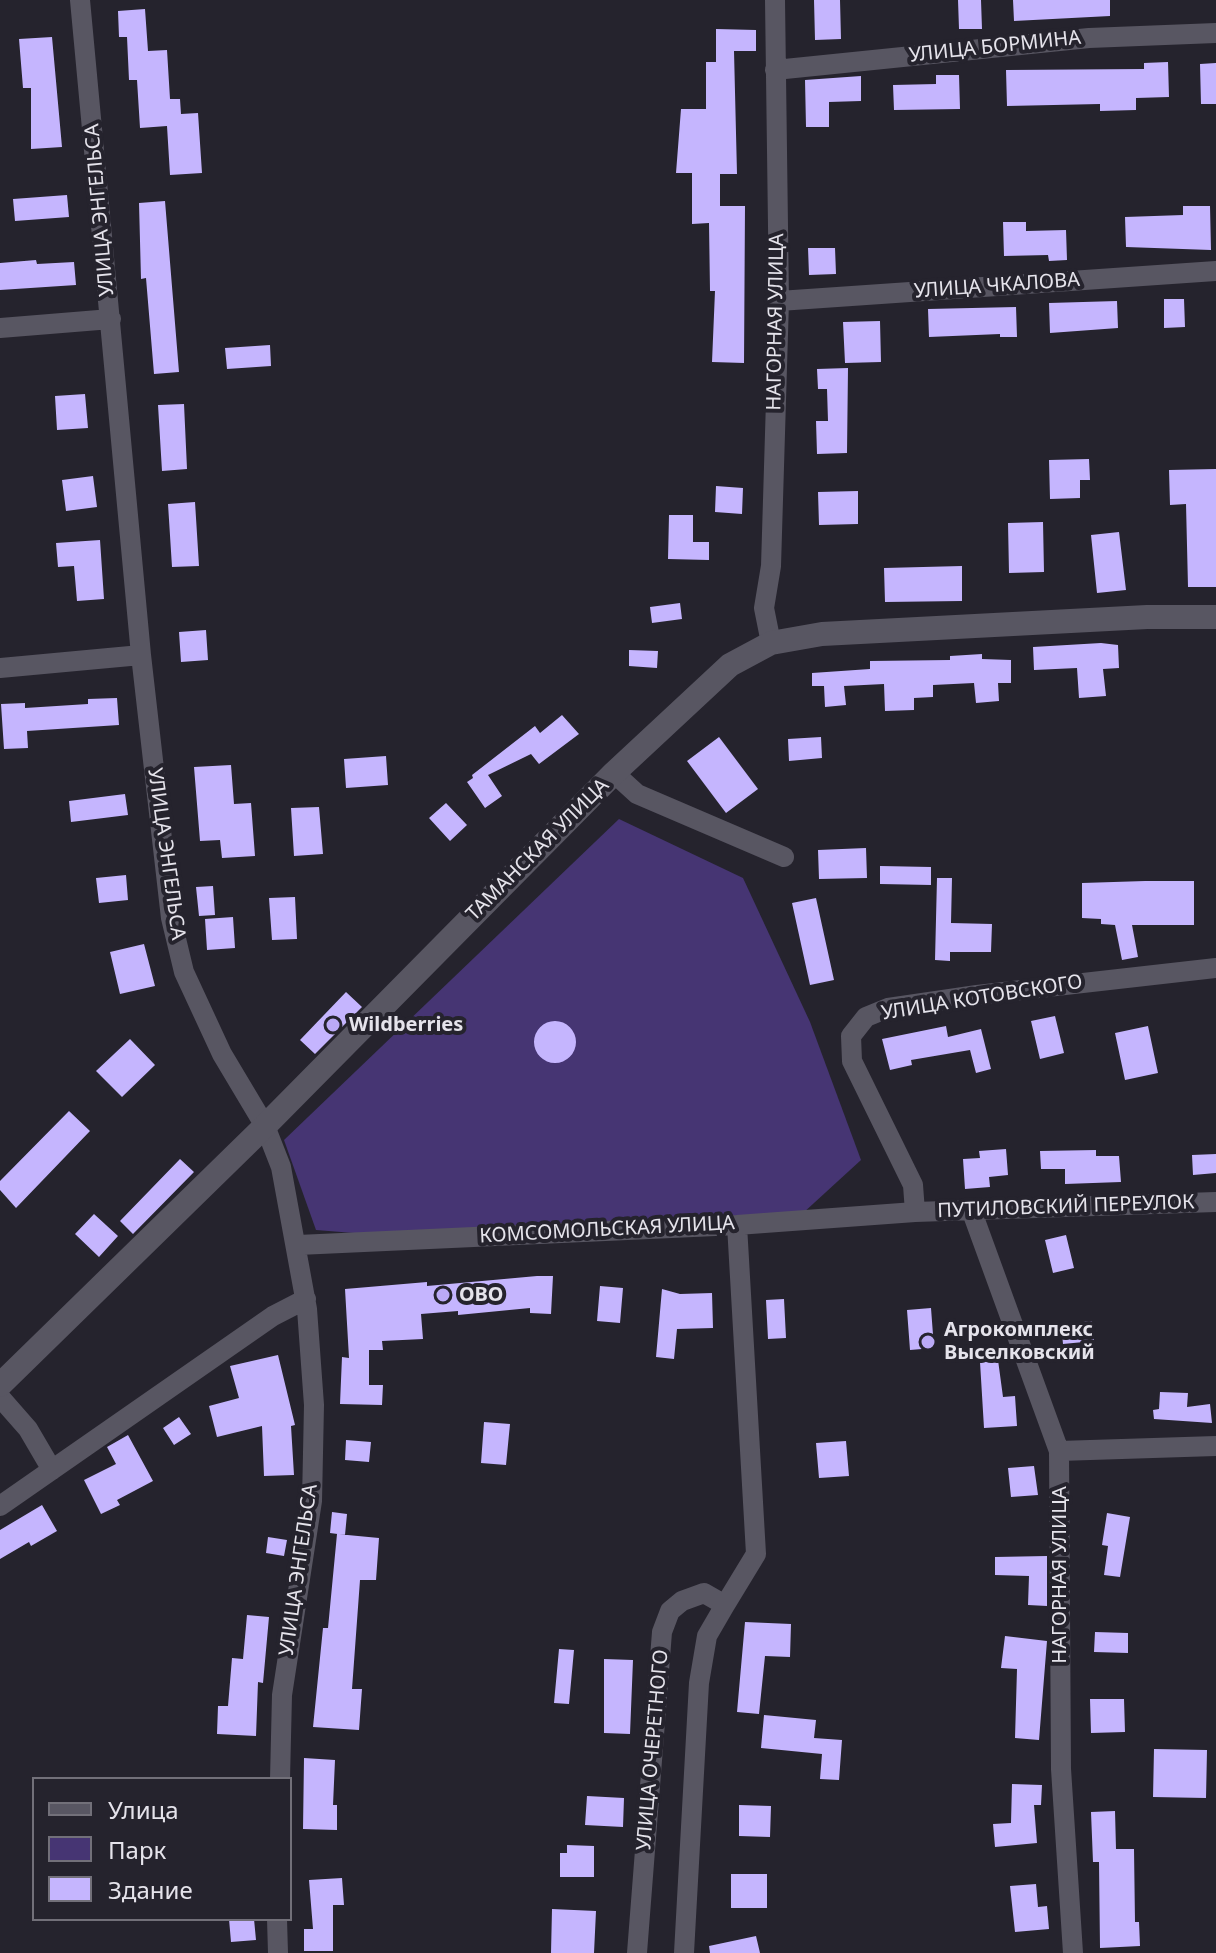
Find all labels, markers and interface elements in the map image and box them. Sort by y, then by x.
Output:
street label: УЛИЦА БОРМИНА [908,26,1082,68]
street label: УЛИЦА ЭНГЕЛЬСА [81,123,119,297]
street label: НАГОРНАЯ УЛИЦА [762,233,790,411]
street label: УЛИЦА ЧКАЛОВА [913,268,1081,304]
street label: УЛИЦА ЭНГЕЛЬСА [142,767,190,941]
street label: ТАМАНСКАЯ УЛИЦА [462,774,614,926]
street label: УЛИЦА КОТОВСКОГО [880,970,1084,1026]
place label: Wildberries [349,1013,463,1037]
marker: Wildberries [324,1016,342,1034]
street label: ПУТИЛОВСКИЙ ПЕРЕУЛОК [937,1191,1195,1223]
street label: КОМСОМОЛЬСКАЯ УЛИЦА [479,1211,735,1249]
place label: ОВО [459,1283,503,1307]
marker: ОВО [434,1286,452,1304]
place label: Агрокомплекс Выселковский [944,1318,1095,1365]
marker: Агрокомплекс Выселковский [919,1333,937,1351]
street label: УЛИЦА ЭНГЕЛЬСА [275,1483,323,1657]
street label: НАГОРНАЯ УЛИЦА [1048,1486,1072,1664]
street label: УЛИЦА ОЧЕРЕТНОГО [632,1649,674,1851]
legend [32,1777,292,1921]
text: Улица [108,1793,179,1826]
text: Парк [108,1833,166,1866]
text: Здание [108,1873,193,1906]

